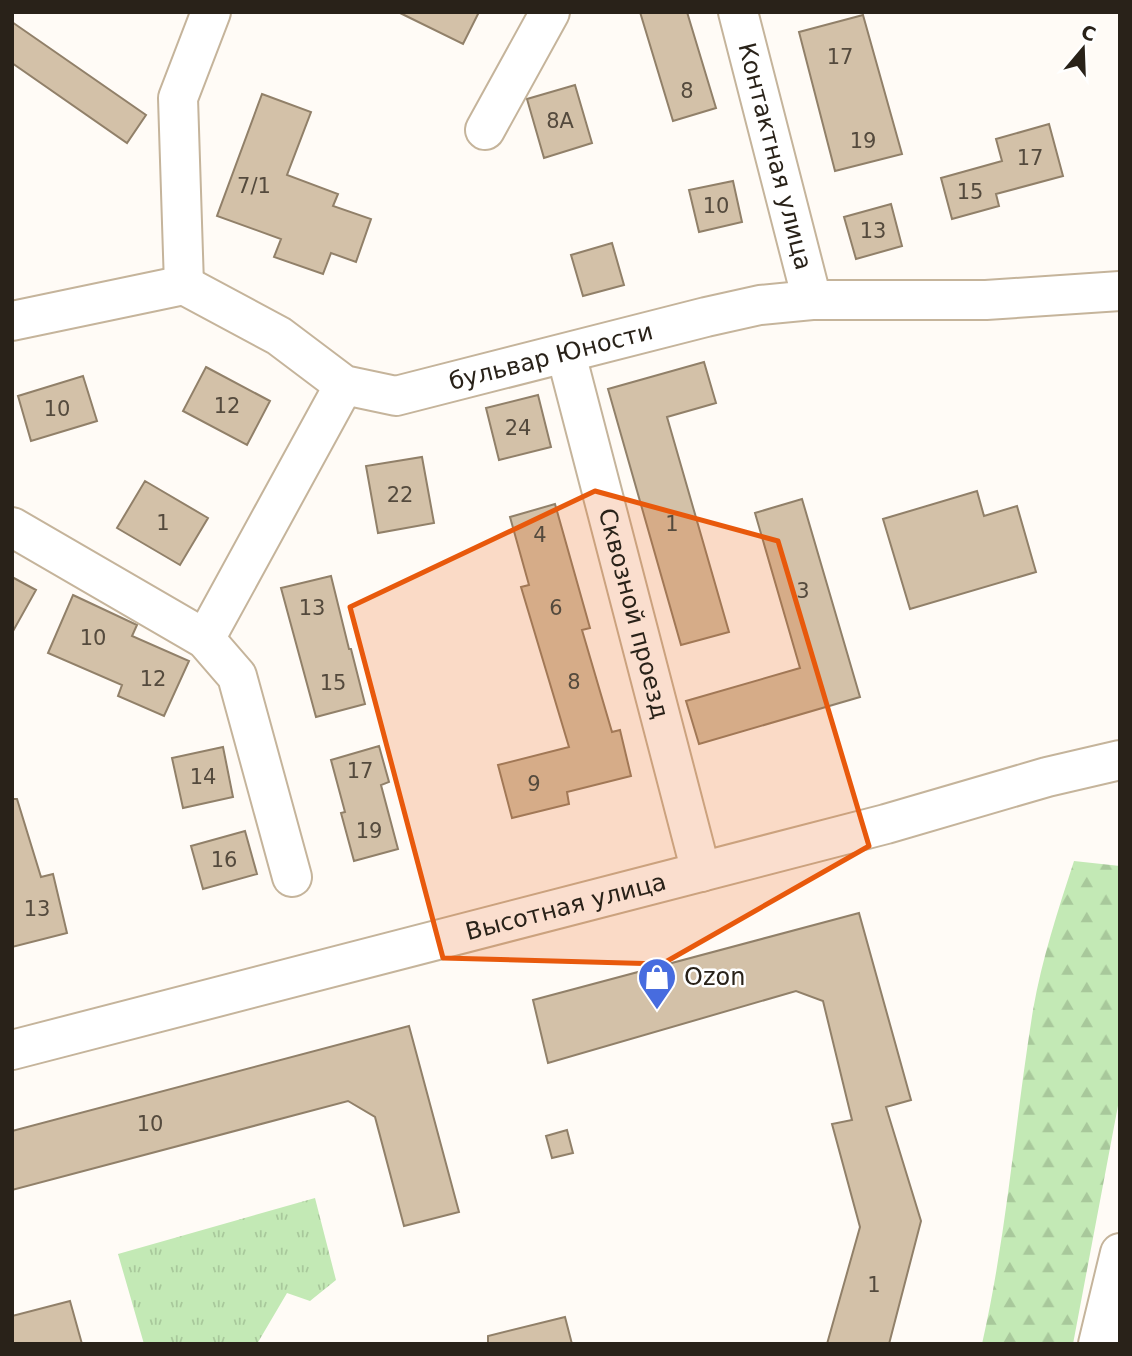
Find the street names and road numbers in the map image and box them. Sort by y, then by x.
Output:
street label: Контактная улица [732,40,818,273]
street label: бульвар Юности [446,317,656,396]
street label: Сквозной проезд [593,505,674,722]
street label: Высотная улица [463,867,669,946]

